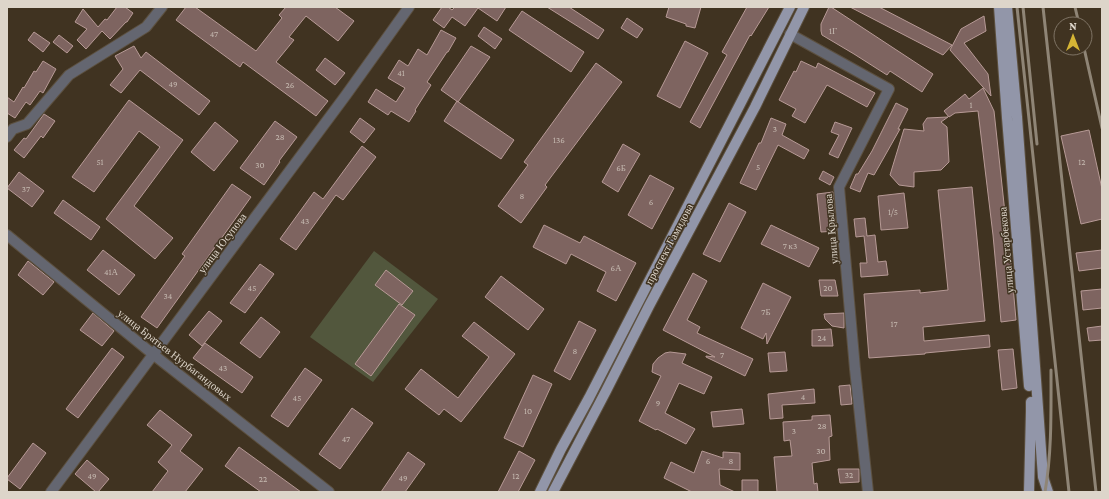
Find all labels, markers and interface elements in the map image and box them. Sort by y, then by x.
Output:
north arrow [1053,16,1093,56]
text: N [1069,20,1077,32]
house number: 1Г [829,26,837,36]
house number: 47 [210,29,218,39]
house number: 41 [397,68,405,78]
house number: 49 [168,79,178,89]
house number: 26 [286,80,295,90]
house number: 1 [970,100,973,110]
house number: 3 [773,124,777,134]
house number: 28 [275,132,285,142]
house number: 136 [553,135,565,145]
house number: 51 [96,157,104,167]
house number: 12 [1078,157,1086,167]
house number: 30 [255,160,265,170]
house number: 5 [756,162,760,172]
house number: 6Б [616,163,626,173]
house number: 37 [22,184,30,194]
house number: 8 [520,191,525,201]
street label: улица Крылова [822,193,840,265]
house number: 6 [649,197,654,207]
street label: проспект Гамидова [643,201,695,286]
street label: улица Устарбекова [996,206,1016,294]
house number: 1/5 [888,207,898,217]
street label: улица Юсупова [196,211,249,275]
house number: 43 [301,216,309,226]
house number: 7 к3 [783,241,797,251]
house number: 6А [610,263,622,273]
house number: 41А [104,267,119,277]
house number: 45 [248,283,256,293]
house number: 20 [823,283,833,293]
house number: 34 [164,291,173,301]
street label: улица Братьев Нурбагандовых [116,307,235,404]
house number: 7Б [761,307,771,317]
house number: 17 [890,319,898,329]
house number: 24 [818,333,827,343]
house number: 8 [573,346,578,356]
house number: 7 [720,350,724,360]
house number: 43 [219,363,227,373]
house number: 4 [801,392,806,402]
house number: 45 [293,393,301,403]
house number: 9 [656,398,661,408]
house number: 10 [524,406,532,416]
house number: 28 [817,421,827,431]
house number: 3 [792,426,796,436]
house number: 47 [342,434,350,444]
house number: 30 [816,446,826,456]
house number: 6 [706,456,711,466]
house number: 8 [729,456,734,466]
house number: 32 [845,470,853,480]
house number: 49 [87,471,97,481]
house number: 12 [512,471,520,481]
house number: 49 [398,473,408,483]
house number: 22 [259,474,267,484]

